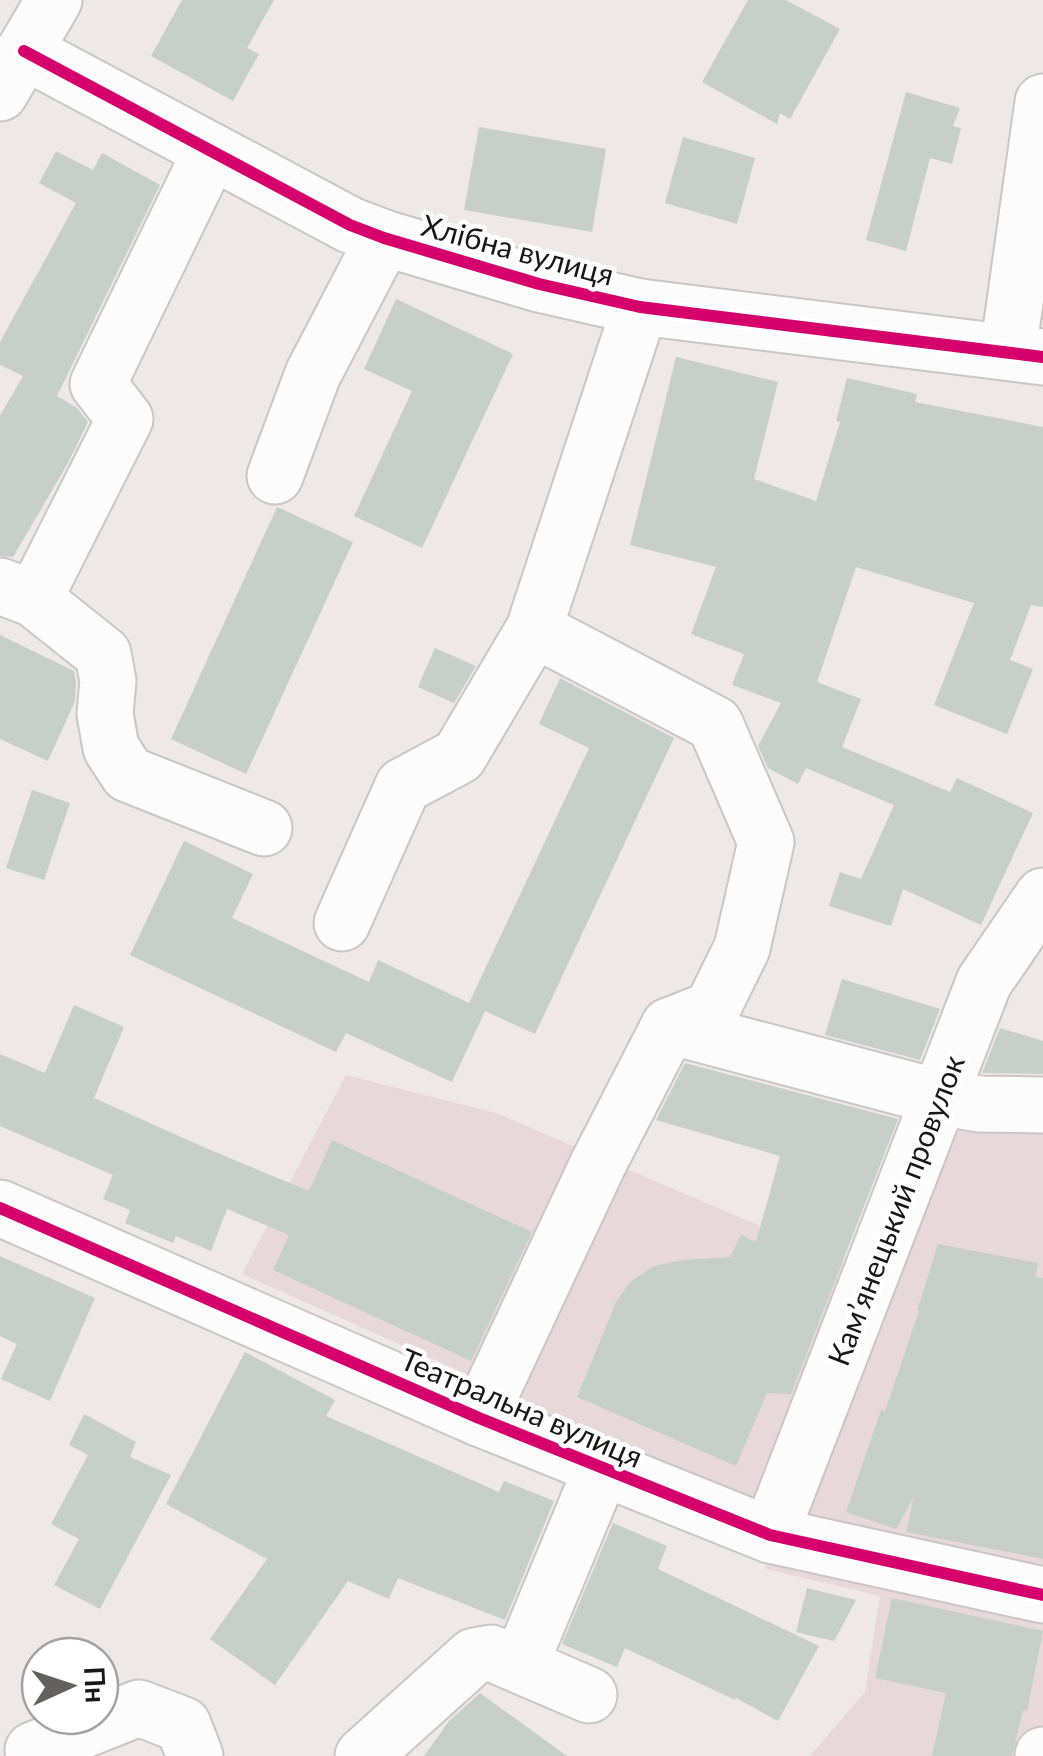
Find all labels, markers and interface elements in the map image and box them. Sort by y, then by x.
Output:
street label: Хлібна вулиця [418,206,618,292]
street label: Камʼянецький провулок [819,1049,971,1370]
street label: Театральна вулиця [396,1340,648,1474]
north arrow [20,1636,120,1736]
text: Пн [78,1665,114,1704]

